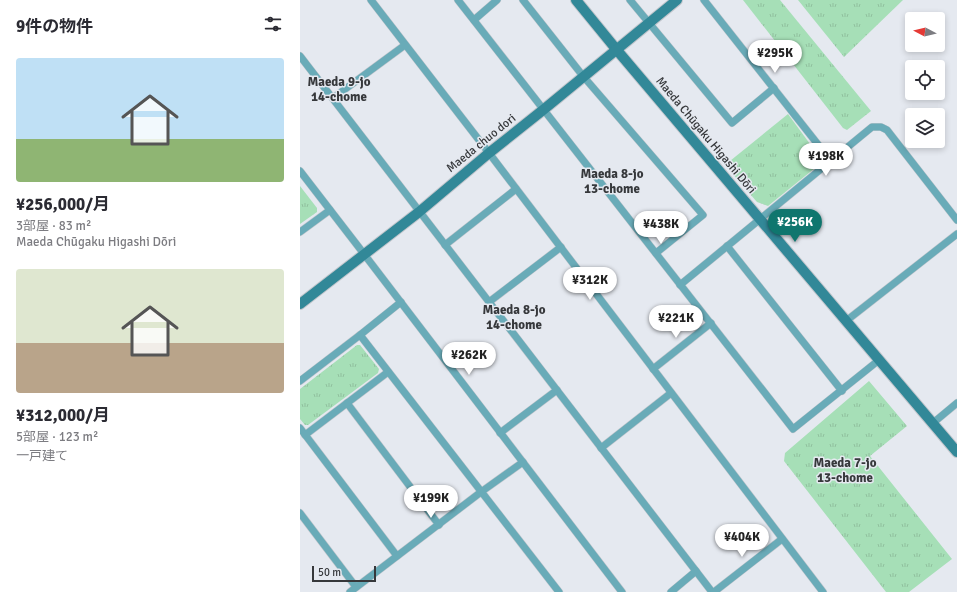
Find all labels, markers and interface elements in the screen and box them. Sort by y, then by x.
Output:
north arrow [905,12,945,52]
map controls [905,12,945,148]
icon: filters [262,13,284,35]
text: 9件の物件 [16,16,93,37]
pin: ¥295K [747,40,803,74]
text: ¥295K [757,45,793,61]
button: locate [905,60,945,100]
district label: Maeda 9-jo 14-chome [307,74,371,105]
street label: Maeda Chūgaku Higashi Dōri [652,74,759,197]
icon: home [114,84,186,156]
button: layers [905,108,945,148]
street label: Maeda chuo dori [444,111,519,176]
pin: ¥198K [798,143,854,177]
text: ¥198K [808,148,844,164]
district label: Maeda 8-jo 13-chome [580,166,644,197]
text: ¥256,000/月 [16,194,110,215]
pin: ¥256K [767,209,823,243]
pin: ¥438K [633,211,689,245]
text: ¥256K [777,214,813,230]
text: ¥438K [643,216,679,232]
text: 3部屋 · 83 m² [16,218,91,234]
text: Maeda Chūgaku Higashi Dōri [16,234,176,250]
pin: ¥312K [562,267,618,301]
text: ¥312K [572,272,608,288]
icon: home [114,295,186,367]
district label: Maeda 8-jo 14-chome [482,302,546,333]
pin: ¥221K [648,305,704,339]
text: ¥221K [658,310,694,326]
pin: ¥262K [441,342,497,376]
text: ¥262K [451,347,487,363]
text: ¥312,000/月 [16,405,110,426]
text: 5部屋 · 123 m² [16,429,98,445]
text: 一戸建て [16,448,68,464]
district label: Maeda 7-jo 13-chome [813,455,877,486]
pin: ¥199K [403,485,459,519]
text: ¥199K [413,490,449,506]
pin: ¥404K [714,524,770,558]
text: ¥404K [724,529,760,545]
scale bar [312,564,376,583]
text: 50 m [318,566,341,579]

